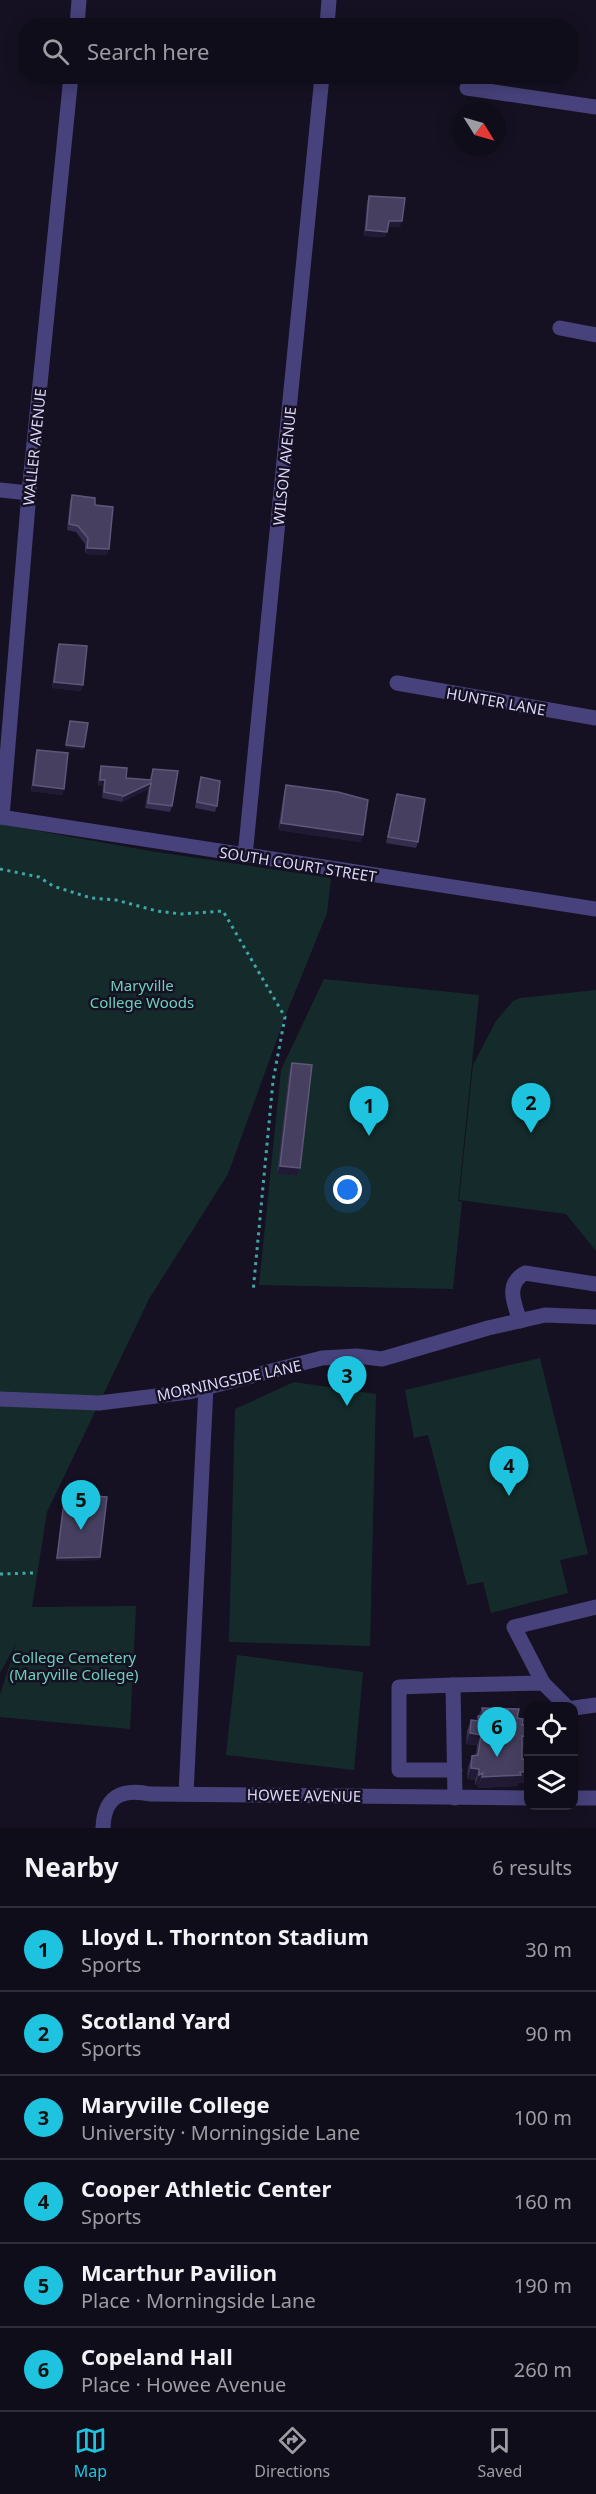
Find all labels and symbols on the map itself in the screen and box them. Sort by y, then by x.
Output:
north arrow [452,102,506,156]
street label: WALLER AVENUE [18,388,50,506]
street label: WILSON AVENUE [268,406,300,526]
street label: HUNTER LANE [445,682,547,720]
street label: SOUTH COURT STREET [218,842,379,886]
park label: Maryville College Woods [90,975,194,1012]
pin: 2 [512,1084,550,1133]
pin: 1 [350,1086,388,1136]
your location [333,1175,362,1204]
street label: MORNINGSIDE LANE [155,1355,303,1405]
pin: 3 [328,1356,366,1406]
pin: 4 [490,1446,528,1496]
pin: 5 [62,1480,100,1530]
park label: College Cemetery (Maryville College) [10,1647,138,1684]
pin: 6 [478,1708,516,1757]
street label: HOWEE AVENUE [247,1784,361,1806]

